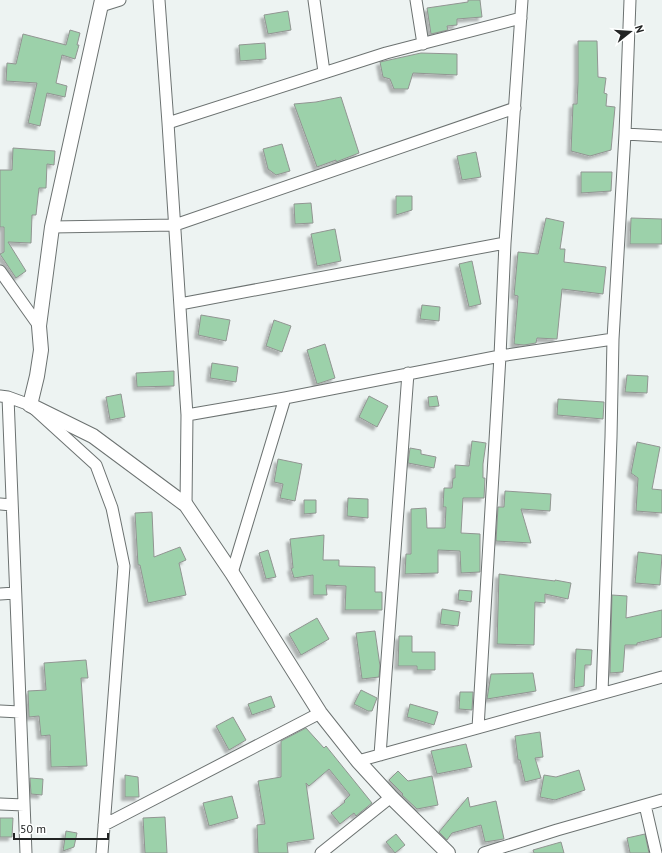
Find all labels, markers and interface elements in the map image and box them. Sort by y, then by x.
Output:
north arrow [610,12,650,52]
text: N [632,24,647,35]
scale bar [14,815,108,841]
text: 50 m [20,821,46,836]

